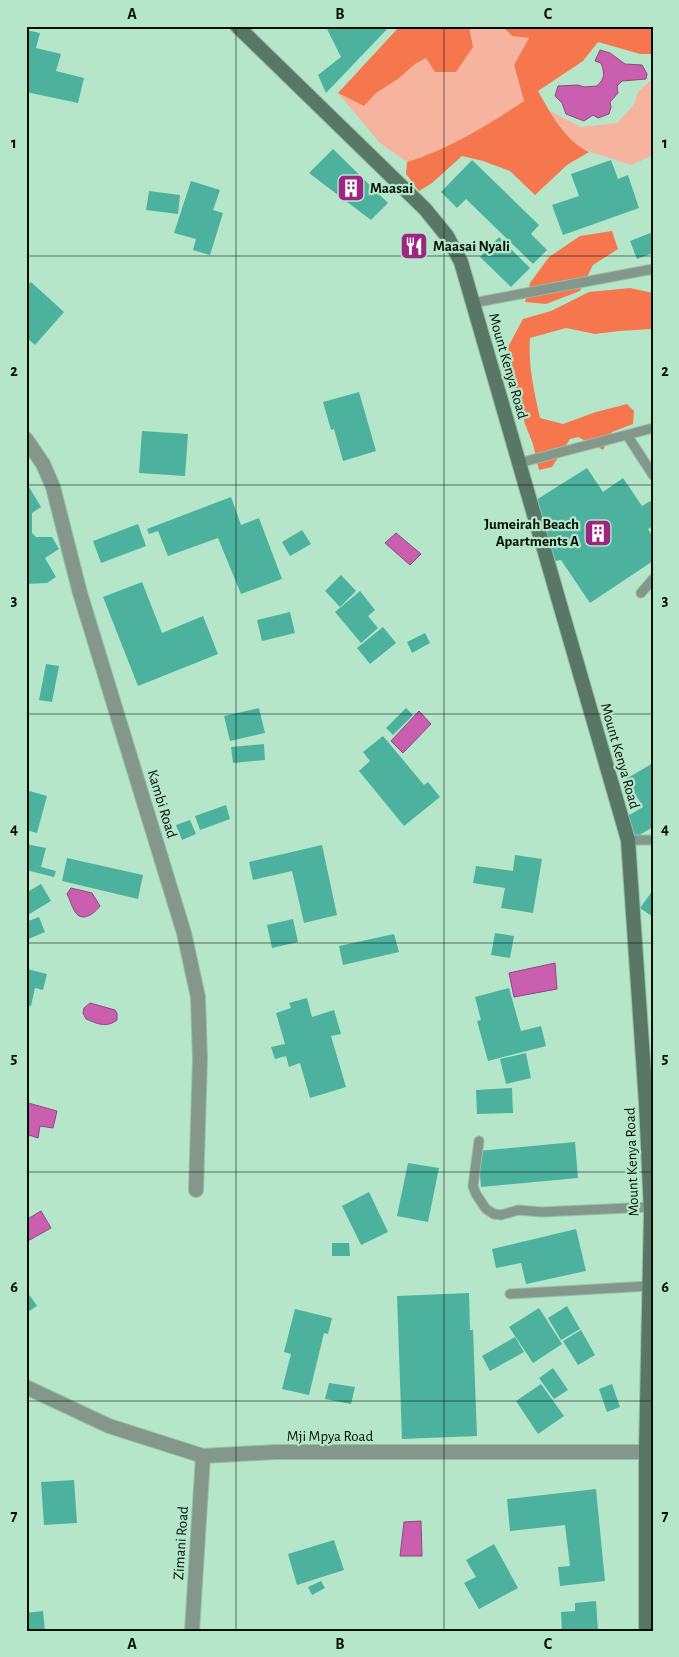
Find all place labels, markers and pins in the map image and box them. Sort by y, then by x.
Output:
building icon: Maasai [336,173,366,203]
place label: Maasai [370,181,413,196]
restaurant icon: Maasai Nyali [399,231,429,261]
place label: Maasai Nyali [433,239,510,254]
place label: Jumeirah Beach Apartments A [484,517,579,549]
building icon: Jumeirah Beach Apartments A [583,518,613,548]

